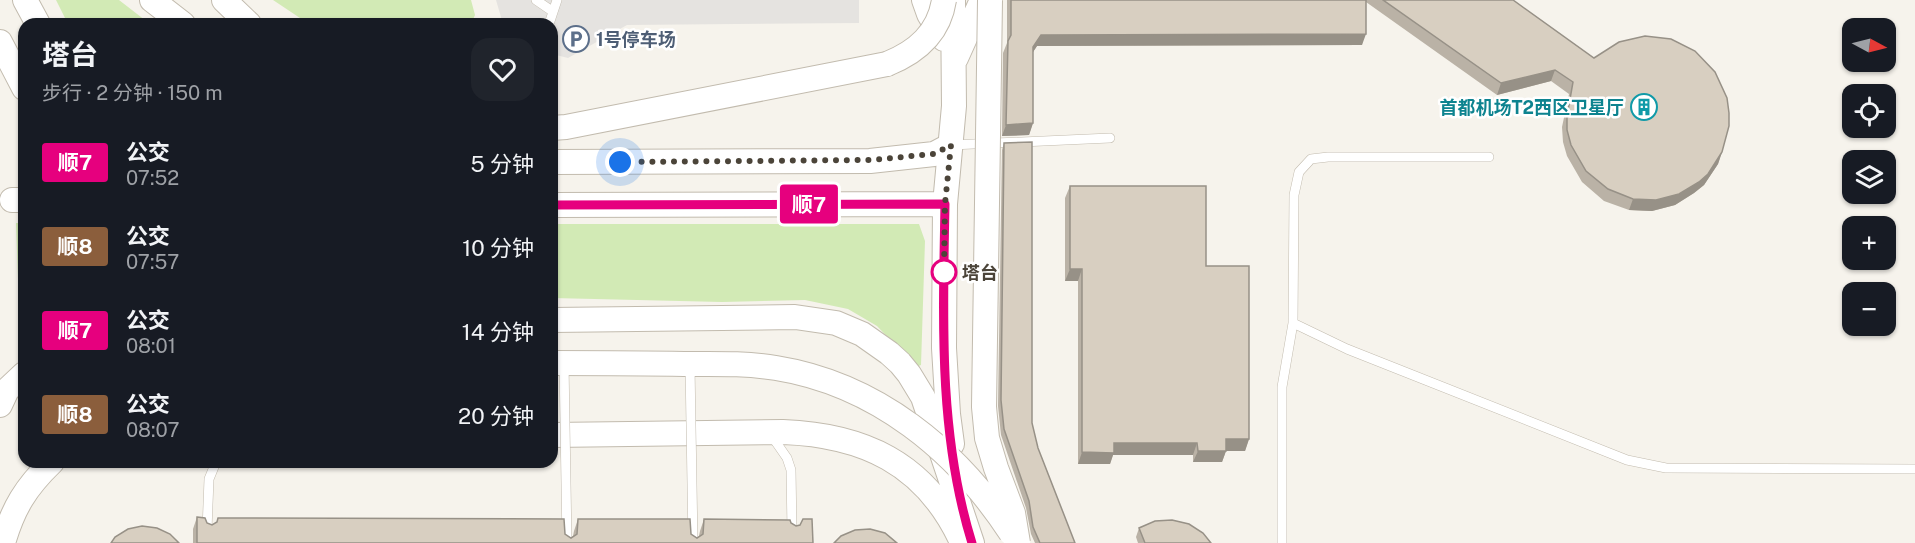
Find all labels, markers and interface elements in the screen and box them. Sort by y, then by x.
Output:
north arrow [1842,18,1896,72]
map controls [1842,18,1896,336]
parking icon: 1号停车场 [561,24,591,54]
place label: 1号停车场 [596,29,676,50]
text: 塔台 [42,38,98,71]
button: heart [471,38,534,101]
text: 步行 · 2 分钟 · 150 m [42,81,223,105]
button: locate [1842,84,1896,138]
building icon: 首都机场T2西区卫星厅 [1629,92,1659,122]
place label: 首都机场T2西区卫星厅 [1439,97,1624,118]
text: 公交 [126,139,170,165]
your location [605,147,635,177]
text: 顺7 [58,150,92,175]
button: layers [1842,150,1896,204]
text: 5 分钟 [471,151,534,177]
text: 07:52 [126,166,179,190]
line badge: 顺7 [782,184,836,224]
text: 顺7 [792,192,826,217]
button: + [1842,216,1896,270]
text: 公交 [126,223,170,249]
text: 顺8 [57,234,93,259]
text: 10 分钟 [462,235,534,261]
text: 07:57 [126,250,179,274]
marker: 塔台 [931,259,957,285]
place label: 塔台 [962,262,998,283]
button: − [1842,282,1896,336]
text: 公交 [126,307,170,333]
text: 顺7 [58,318,92,343]
text: 14 分钟 [462,319,534,345]
text: 08:01 [126,334,176,358]
text: 公交 [126,391,170,417]
text: 顺8 [57,402,93,427]
text: 20 分钟 [458,403,534,429]
text: 08:07 [126,418,179,442]

